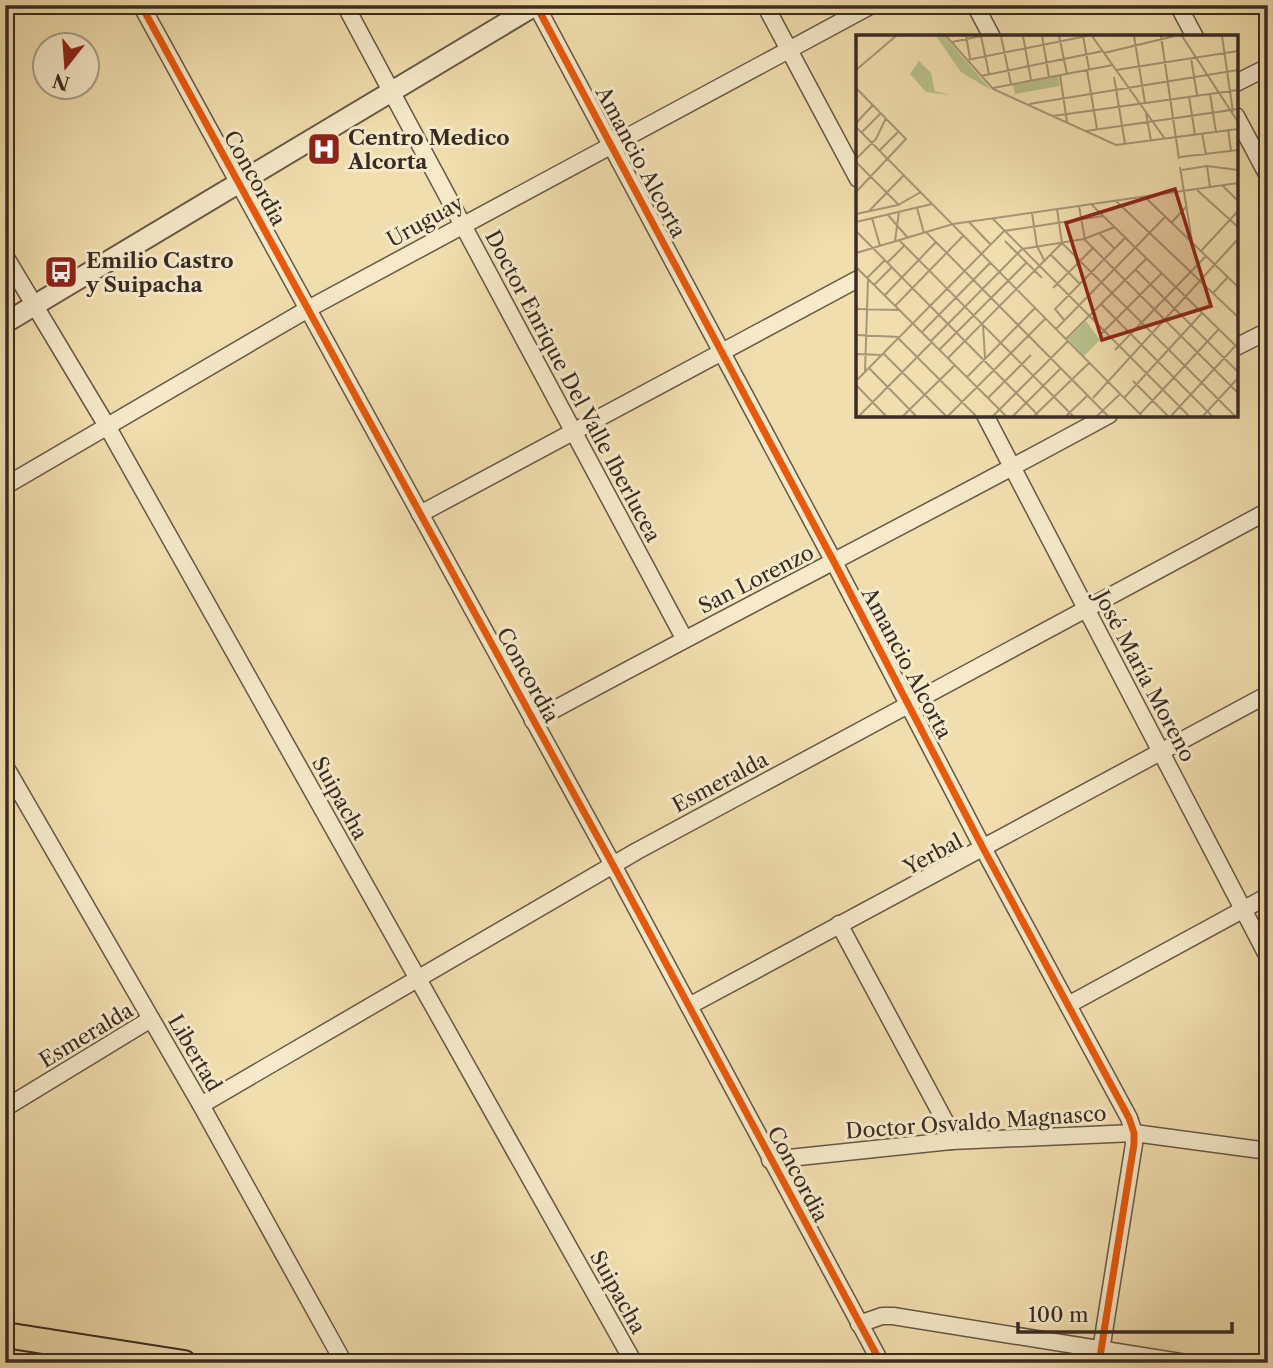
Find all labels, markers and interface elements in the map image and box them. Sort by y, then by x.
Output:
north arrow [32,32,102,102]
inset map [856,35,1238,416]
text: N [50,68,72,95]
street label: Amancio Alcorta [590,81,692,243]
place label: Centro Medico Alcorta [347,125,510,174]
street label: Concordia [219,126,292,231]
hospital icon: Centro Medico Alcorta [305,130,343,168]
street label: Uruguay [382,190,468,252]
street label: Doctor Enrique Del Valle Iberlucea [480,226,666,547]
place label: Emilio Castro y Suipacha [85,248,234,297]
bus stop icon: Emilio Castro y Suipacha [42,253,80,291]
street label: San Lorenzo [694,539,818,619]
street label: Amancio Alcorta [856,582,958,744]
street label: José María Moreno [1088,583,1201,766]
street label: Concordia [492,623,565,728]
street label: Esmeralda [668,746,773,818]
street label: Suipacha [307,752,373,845]
street label: Yerbal [898,828,967,880]
street label: Esmeralda [35,997,138,1073]
street label: Libertad [163,1010,227,1096]
street label: Doctor Osvaldo Magnasco [845,1100,1107,1144]
street label: Concordia [762,1122,834,1227]
street label: Suipacha [585,1246,651,1339]
scale bar [1018,1291,1231,1335]
text: 100 m [1028,1302,1089,1327]

